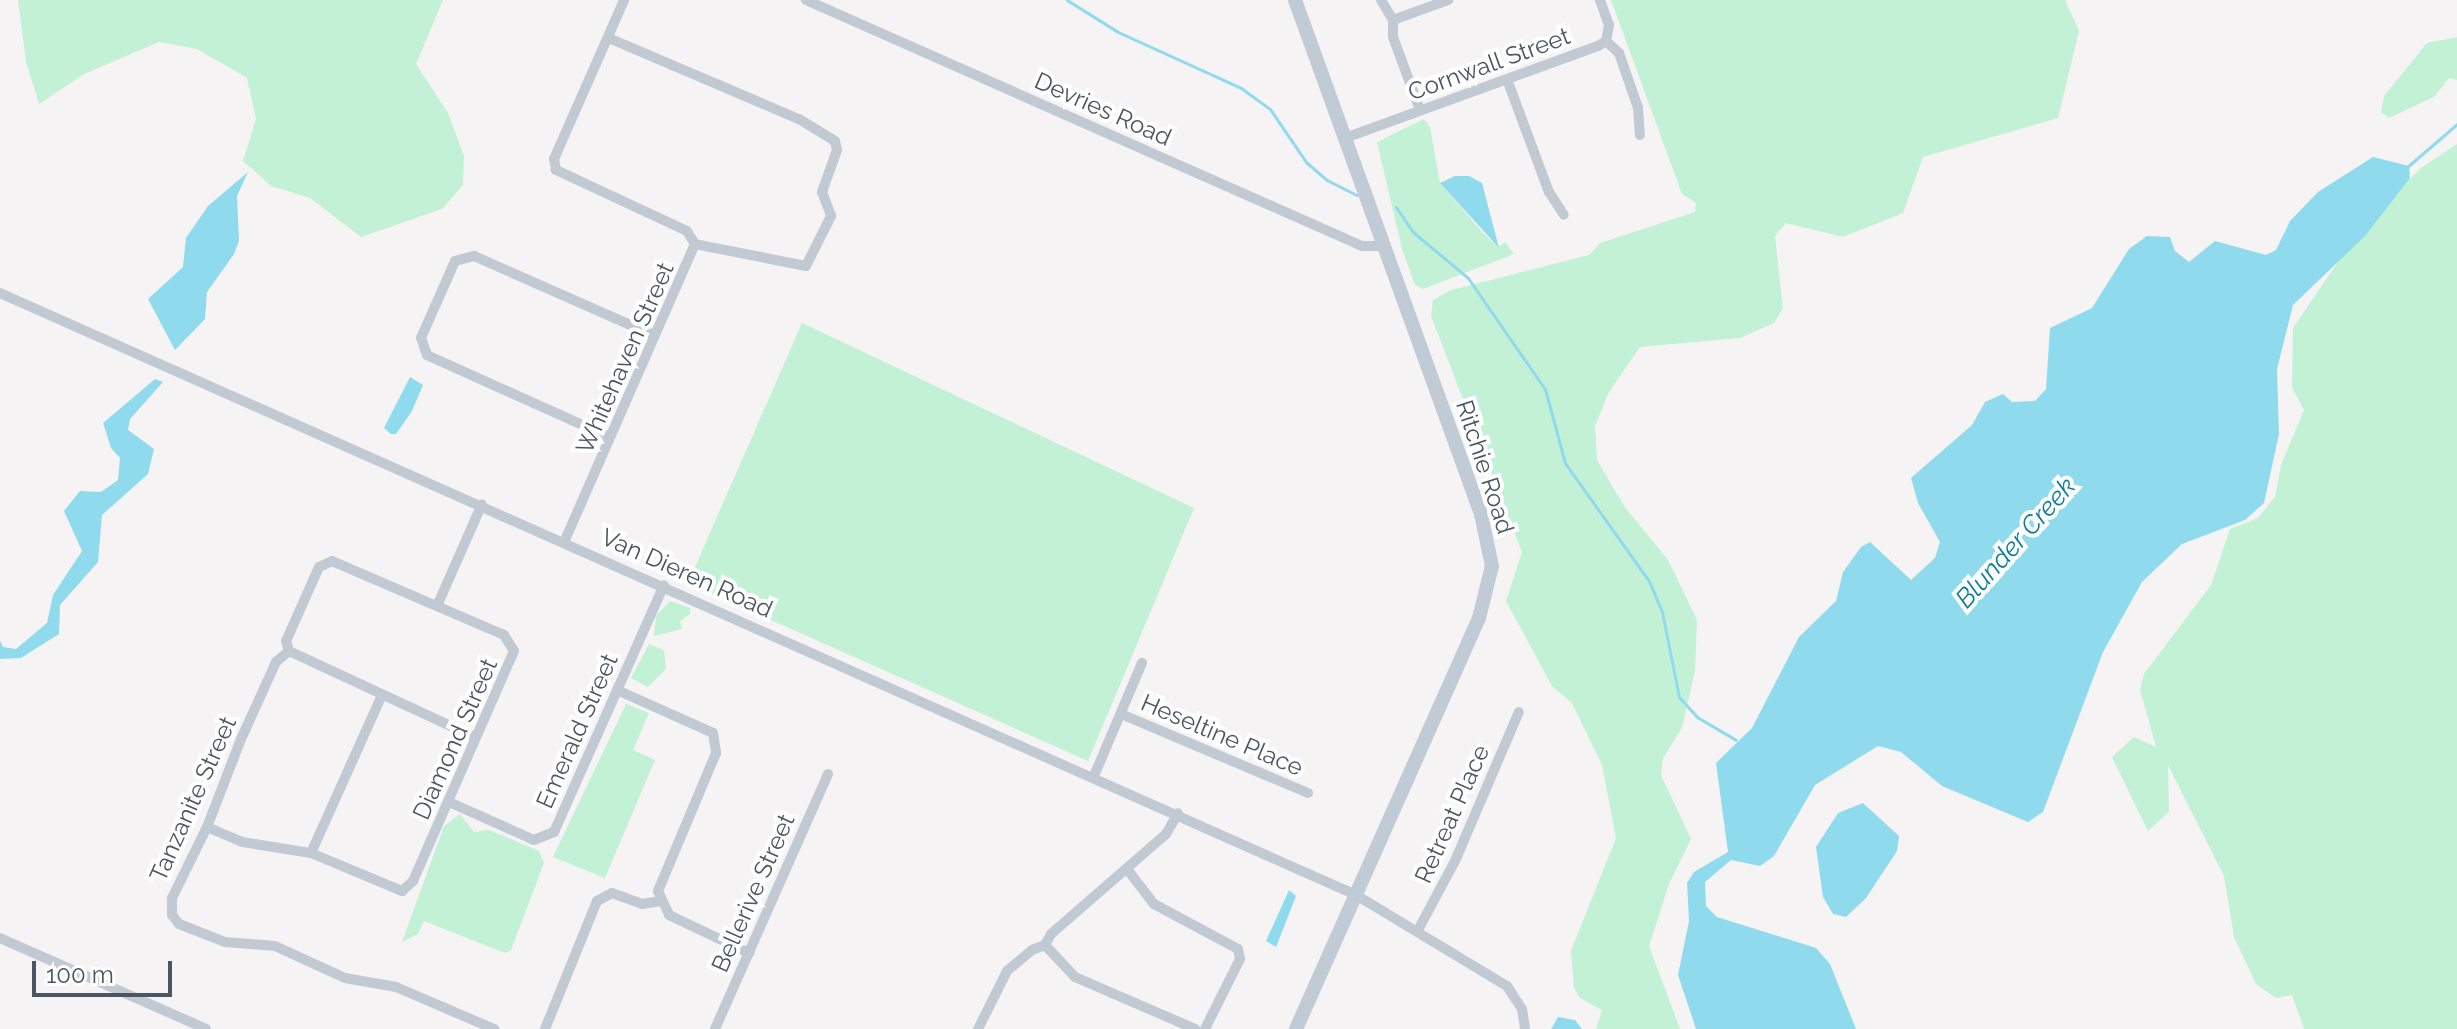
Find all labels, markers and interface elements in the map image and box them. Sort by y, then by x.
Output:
street label: Cornwall Street [1404,21,1574,107]
street label: Devries Road [1030,66,1176,152]
street label: Whitehaven Street [570,258,680,458]
street label: Ritchie Road [1450,397,1520,537]
water label: Blunder Creek [1949,471,2083,615]
street label: Van Dieren Road [597,522,777,624]
street label: Emerald Street [530,649,624,813]
street label: Diamond Street [407,654,503,824]
street label: Heseltine Place [1137,688,1307,782]
street label: Tanzanite Street [144,712,242,886]
street label: Retreat Place [1409,740,1495,888]
street label: Bellerive Street [705,810,801,976]
scale bar [36,945,176,995]
text: 100 m [46,960,114,989]

